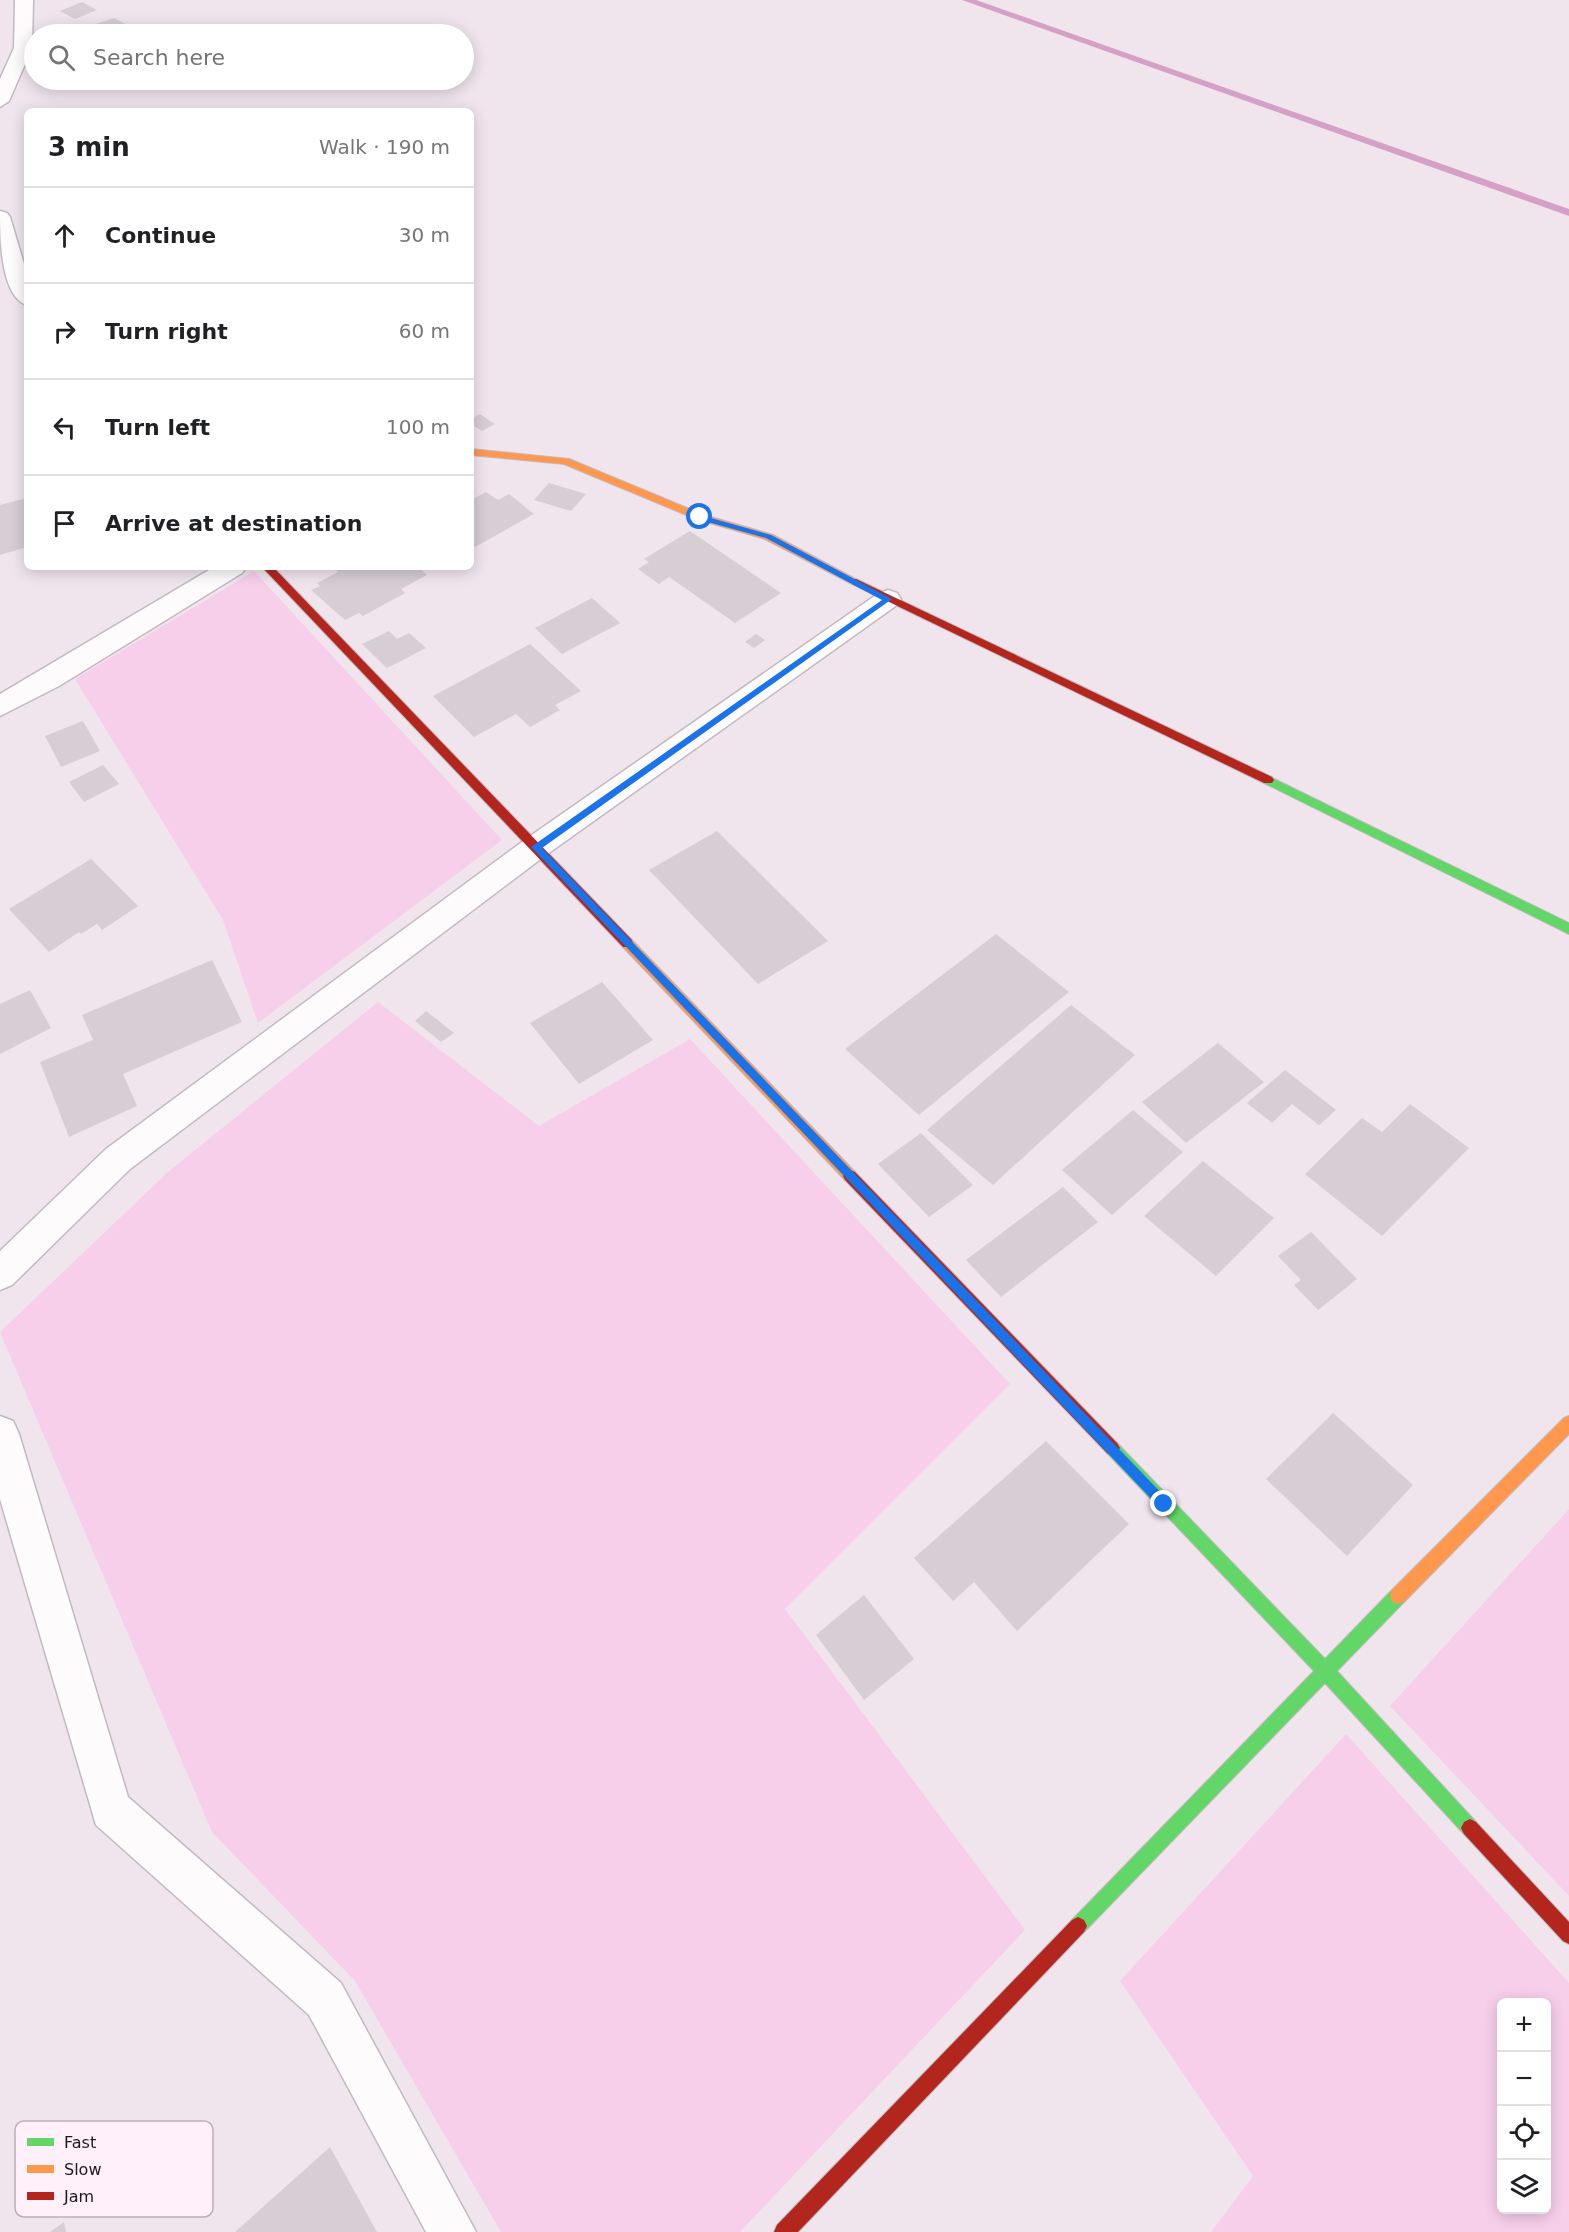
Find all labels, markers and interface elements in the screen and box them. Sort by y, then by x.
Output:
search box [24,24,474,90]
icon: search [45,41,78,74]
text: Search here [93,45,225,70]
text: 3 min [48,132,130,162]
text: Walk · 190 m [319,135,450,159]
icon: ahead [48,219,81,252]
text: Continue [105,223,216,248]
text: 30 m [399,223,450,247]
icon: right [48,315,81,348]
text: Turn right [105,319,228,344]
text: 60 m [399,319,450,343]
icon: left [48,411,81,444]
text: Turn left [105,415,210,440]
text: 100 m [386,415,450,439]
route start [686,503,712,529]
icon: arrive [48,507,81,540]
text: Arrive at destination [105,511,362,536]
route end [1150,1490,1176,1516]
map controls [1497,1998,1551,2214]
button: + [1497,1998,1551,2052]
button: − [1497,2052,1551,2106]
button: locate [1497,2106,1551,2160]
legend [15,2121,213,2217]
text: Fast [64,2133,96,2152]
text: Slow [64,2160,101,2179]
button: layers [1497,2160,1551,2214]
text: Jam [63,2187,94,2206]

